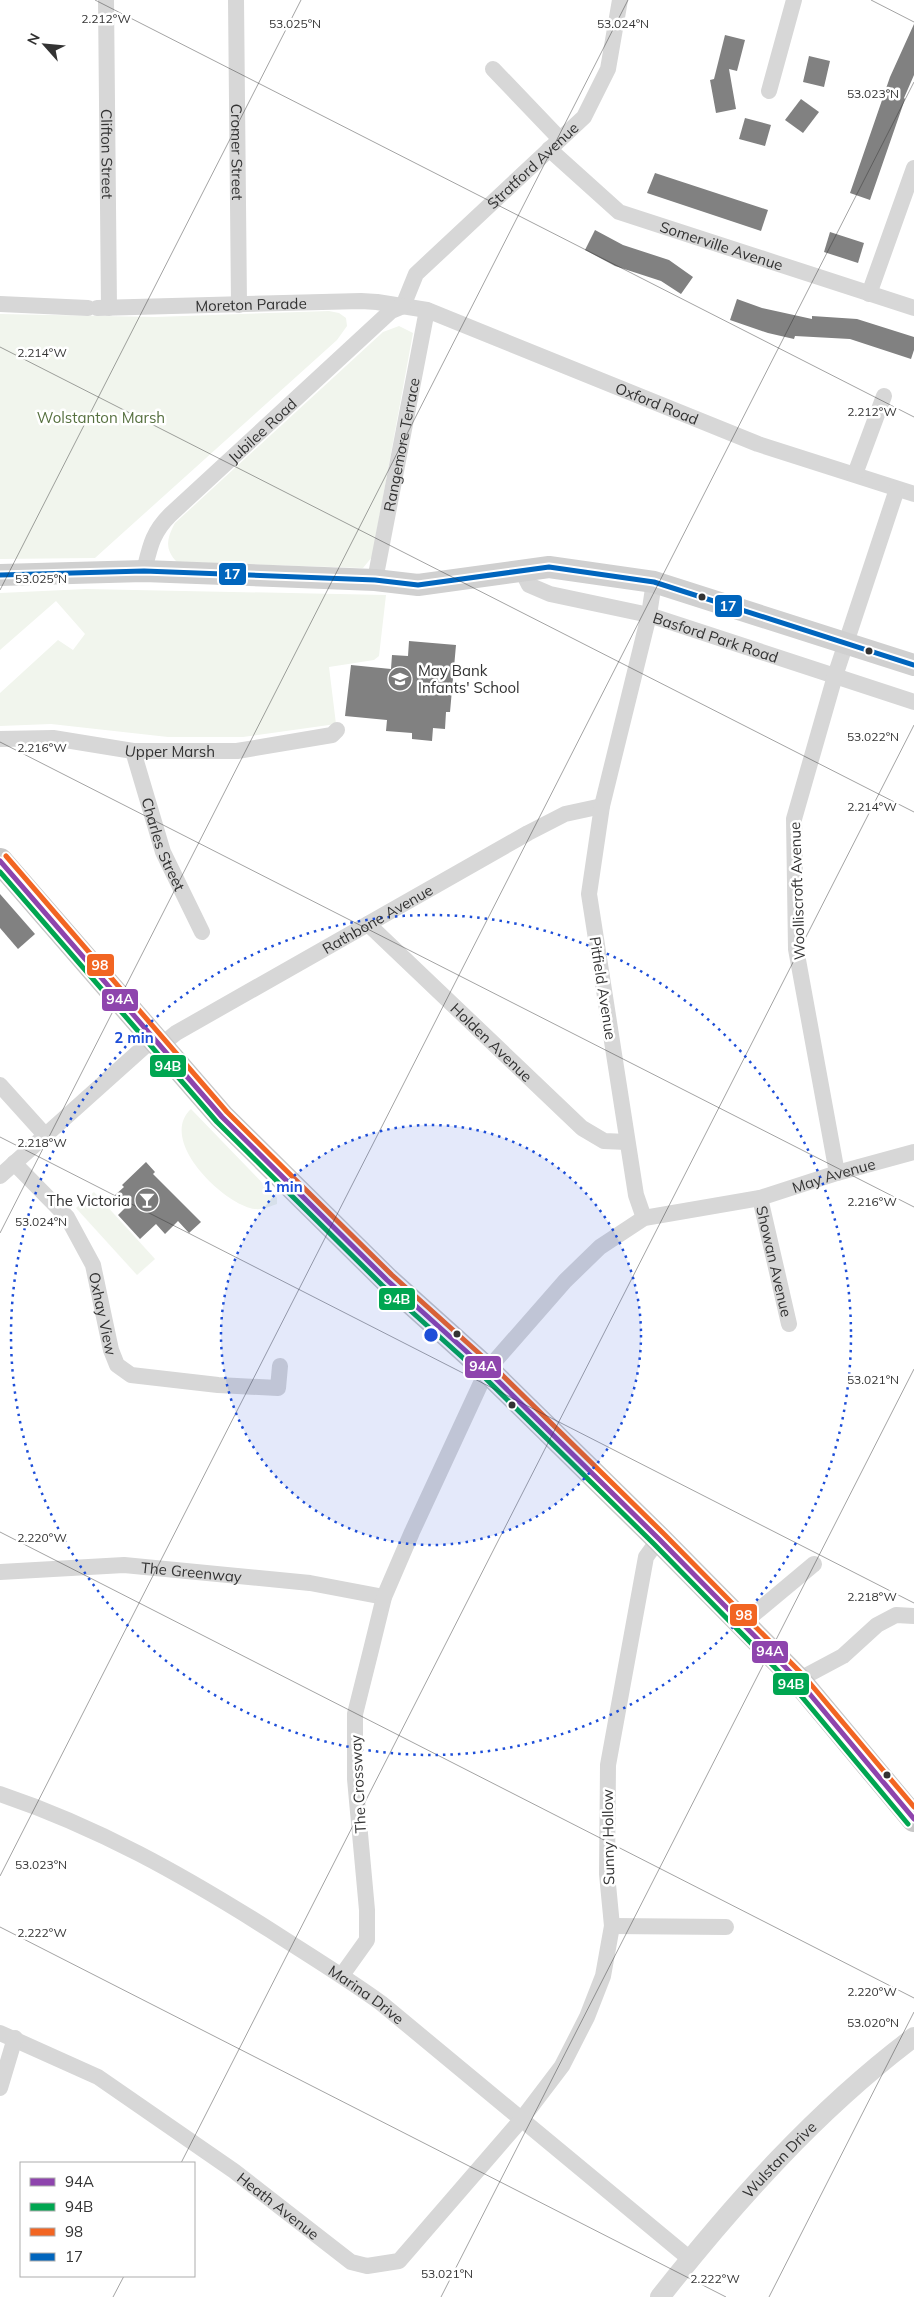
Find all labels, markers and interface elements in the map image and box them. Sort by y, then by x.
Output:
text: 2.212°W [81,11,131,26]
text: 53.025°N [269,16,321,31]
text: 53.024°N [597,16,649,31]
north arrow [20,20,70,70]
text: N [23,30,44,48]
text: 53.023°N [847,86,899,101]
street label: Cromer Street [228,104,247,200]
street label: Clifton Street [98,109,117,199]
street label: Stratford Avenue [483,118,582,212]
street label: Somerville Avenue [658,216,785,274]
street label: Moreton Parade [195,293,307,315]
text: 2.214°W [17,345,67,360]
street label: Rangemore Terrace [379,376,423,513]
street label: Oxford Road [613,378,702,429]
street label: Jubilee Road [224,394,300,467]
text: 2.212°W [847,404,897,419]
park label: Wolstanton Marsh [37,408,165,427]
line badge: 17 [218,562,247,586]
text: 17 [224,565,240,583]
text: 53.025°N [15,571,67,586]
unlabelled marker [697,592,707,602]
line badge: 17 [714,594,743,618]
text: 17 [720,597,736,615]
street label: Basford Park Road [651,608,781,666]
unlabelled marker [864,646,874,656]
place label: May Bank Infants' School [418,661,520,697]
school or university icon: May Bank Infants' School [387,666,413,692]
text: 53.022°N [847,729,899,744]
text: 2.216°W [17,740,67,755]
street label: Upper Marsh [123,740,215,761]
street label: Charles Street [138,795,190,894]
text: 2.214°W [847,799,897,814]
street label: Woolliscroft Avenue [785,821,809,961]
street label: Rathbone Avenue [318,880,436,958]
street label: Pitfield Avenue [585,935,621,1041]
line badge: 98 [86,953,115,977]
text: 98 [92,956,108,974]
line badge: 94A [101,988,139,1012]
text: 94A [106,990,134,1008]
street label: Holden Avenue [447,999,537,1085]
text: 2 min [114,1028,154,1047]
line badge: 94B [149,1054,187,1078]
text: 94B [155,1057,182,1075]
text: 2.218°W [17,1135,67,1150]
street label: May Avenue [789,1154,877,1197]
text: 1 min [263,1177,303,1196]
bar icon: The Victoria [134,1187,160,1213]
place label: The Victoria [47,1191,130,1210]
text: 2.216°W [847,1194,897,1209]
street label: Showan Avenue [753,1204,797,1319]
text: 53.024°N [15,1214,67,1229]
street label: Oxhay View [85,1270,121,1357]
line badge: 94B [378,1287,416,1311]
text: 94B [384,1290,411,1308]
centre of rings [422,1326,440,1344]
unlabelled marker [452,1329,462,1339]
line badge: 94A [464,1355,502,1379]
text: 94A [469,1357,497,1375]
text: 53.021°N [847,1372,899,1387]
unlabelled marker [507,1400,517,1410]
text: 2.220°W [17,1530,67,1545]
street label: The Greenway [140,1557,243,1586]
text: 2.218°W [847,1589,897,1604]
line badge: 98 [729,1603,758,1627]
text: 98 [736,1606,752,1624]
line badge: 94A [751,1640,789,1664]
text: 94A [756,1642,784,1660]
line badge: 94B [772,1672,810,1696]
text: 94B [778,1675,805,1693]
street label: The Crossway [346,1734,370,1834]
unlabelled marker [882,1770,892,1780]
street label: Sunny Hollow [598,1789,618,1885]
text: 53.023°N [15,1857,67,1872]
text: 2.222°W [17,1925,67,1940]
street label: Marina Drive [325,1961,408,2028]
text: 2.220°W [847,1984,897,1999]
text: 53.020°N [847,2015,899,2030]
street label: Wulstan Drive [738,2117,820,2202]
legend [20,2162,195,2277]
street label: Heath Avenue [234,2168,323,2243]
text: 94A [65,2172,94,2191]
text: 94B [65,2197,93,2216]
text: 98 [65,2222,83,2241]
text: 17 [65,2247,83,2266]
text: 53.021°N [421,2266,473,2281]
text: 2.222°W [690,2271,740,2286]

